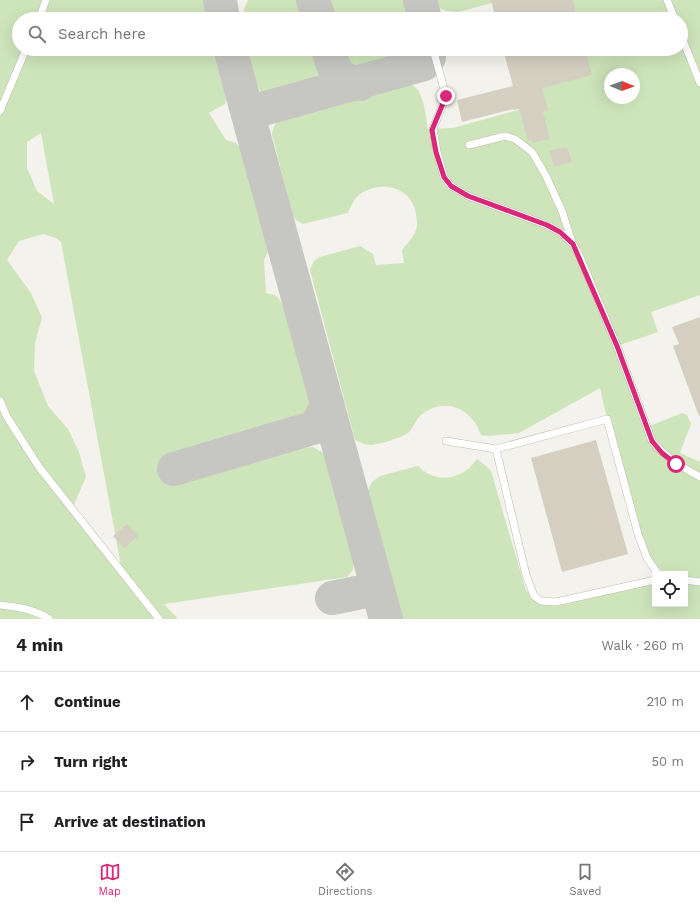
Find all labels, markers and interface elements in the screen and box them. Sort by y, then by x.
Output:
search box [12,12,688,56]
icon: search [26,23,48,45]
text: Search here [58,25,146,43]
north arrow [604,68,640,104]
route end [437,87,455,105]
route start [667,455,685,473]
map controls [652,571,688,607]
button: locate [652,571,688,607]
text: 4 min [16,635,63,655]
text: Walk · 260 m [601,638,684,653]
icon: ahead [16,691,38,713]
text: Continue [54,693,121,711]
text: 210 m [646,694,684,709]
icon: right [16,751,38,773]
text: Turn right [54,753,127,771]
text: 50 m [652,754,684,769]
icon: arrive [16,811,38,833]
text: Arrive at destination [54,813,206,831]
tab: Map [99,861,121,898]
tab: Directions [318,861,372,898]
tab: Saved [569,861,601,898]

